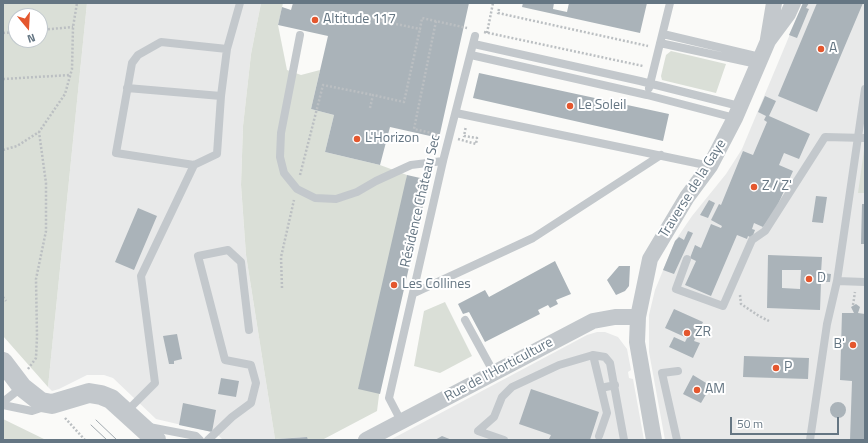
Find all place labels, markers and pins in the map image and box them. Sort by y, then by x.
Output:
place label: Altitude 117 [323,12,396,28]
marker: Altitude 117 [310,15,320,25]
place label: A [829,41,837,57]
marker: A [816,44,826,54]
place label: Le Soleil [578,98,626,114]
marker: Le Soleil [565,101,575,111]
place label: L'Horizon [365,131,419,147]
marker: L'Horizon [352,134,362,144]
place label: Z / Z' [762,179,792,195]
marker: Z / Z' [749,182,759,192]
place label: D [817,271,826,287]
marker: D [804,274,814,284]
place label: Les Collines [402,277,471,293]
marker: Les Collines [389,280,399,290]
place label: ZR [695,325,711,341]
marker: ZR [682,328,692,338]
place label: B' [833,337,845,353]
marker: B' [848,340,858,350]
place label: P [784,360,792,376]
marker: P [771,363,781,373]
place label: AM [705,382,725,398]
marker: AM [692,385,702,395]

